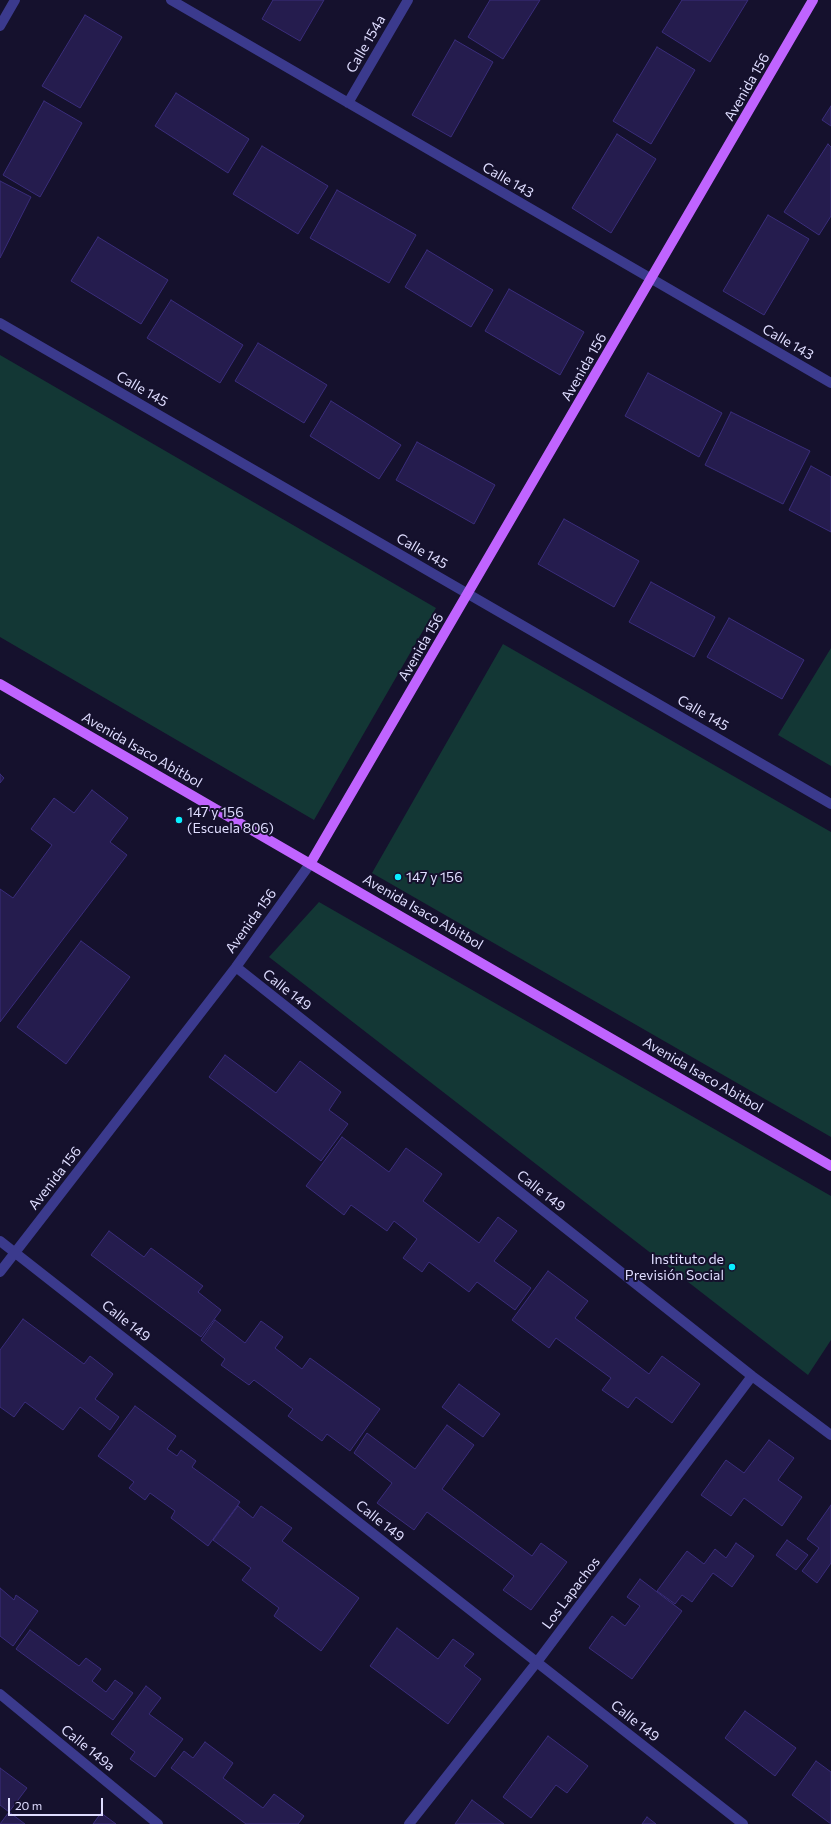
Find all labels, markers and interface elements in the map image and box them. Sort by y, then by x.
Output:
street label: Calle 154a [343,12,389,76]
street label: Avenida 156 [721,50,773,124]
street label: Calle 143 [479,159,537,201]
street label: Calle 143 [759,321,817,363]
street label: Avenida 156 [558,330,610,404]
street label: Calle 145 [113,368,171,410]
street label: Calle 145 [393,530,451,572]
street label: Avenida 156 [395,610,447,684]
street label: Calle 145 [674,692,732,734]
street label: Avenida Isaco Abitbol [79,709,205,791]
place label: 147 y 156 (Escuela 806) [187,804,274,836]
marker: 147 y 156 (Escuela 806) [174,815,184,825]
place label: 147 y 156 [406,869,463,885]
street label: Avenida Isaco Abitbol [360,871,486,953]
marker: 147 y 156 [393,872,403,882]
street label: Avenida 156 [222,885,280,957]
street label: Calle 149 [259,966,315,1014]
street label: Avenida Isaco Abitbol [640,1034,766,1116]
street label: Avenida 156 [25,1143,85,1213]
street label: Calle 149 [513,1167,569,1215]
place label: Instituto de Previsión Social [625,1251,724,1284]
marker: Instituto de Previsión Social [727,1262,737,1272]
street label: Calle 149 [98,1297,154,1345]
street label: Calle 149 [352,1497,408,1545]
street label: Los Lapachos [538,1554,604,1632]
street label: Calle 149 [607,1697,663,1745]
street label: Calle 149a [58,1721,118,1775]
scale bar [10,1790,105,1816]
text: 20 m [15,1798,42,1812]

